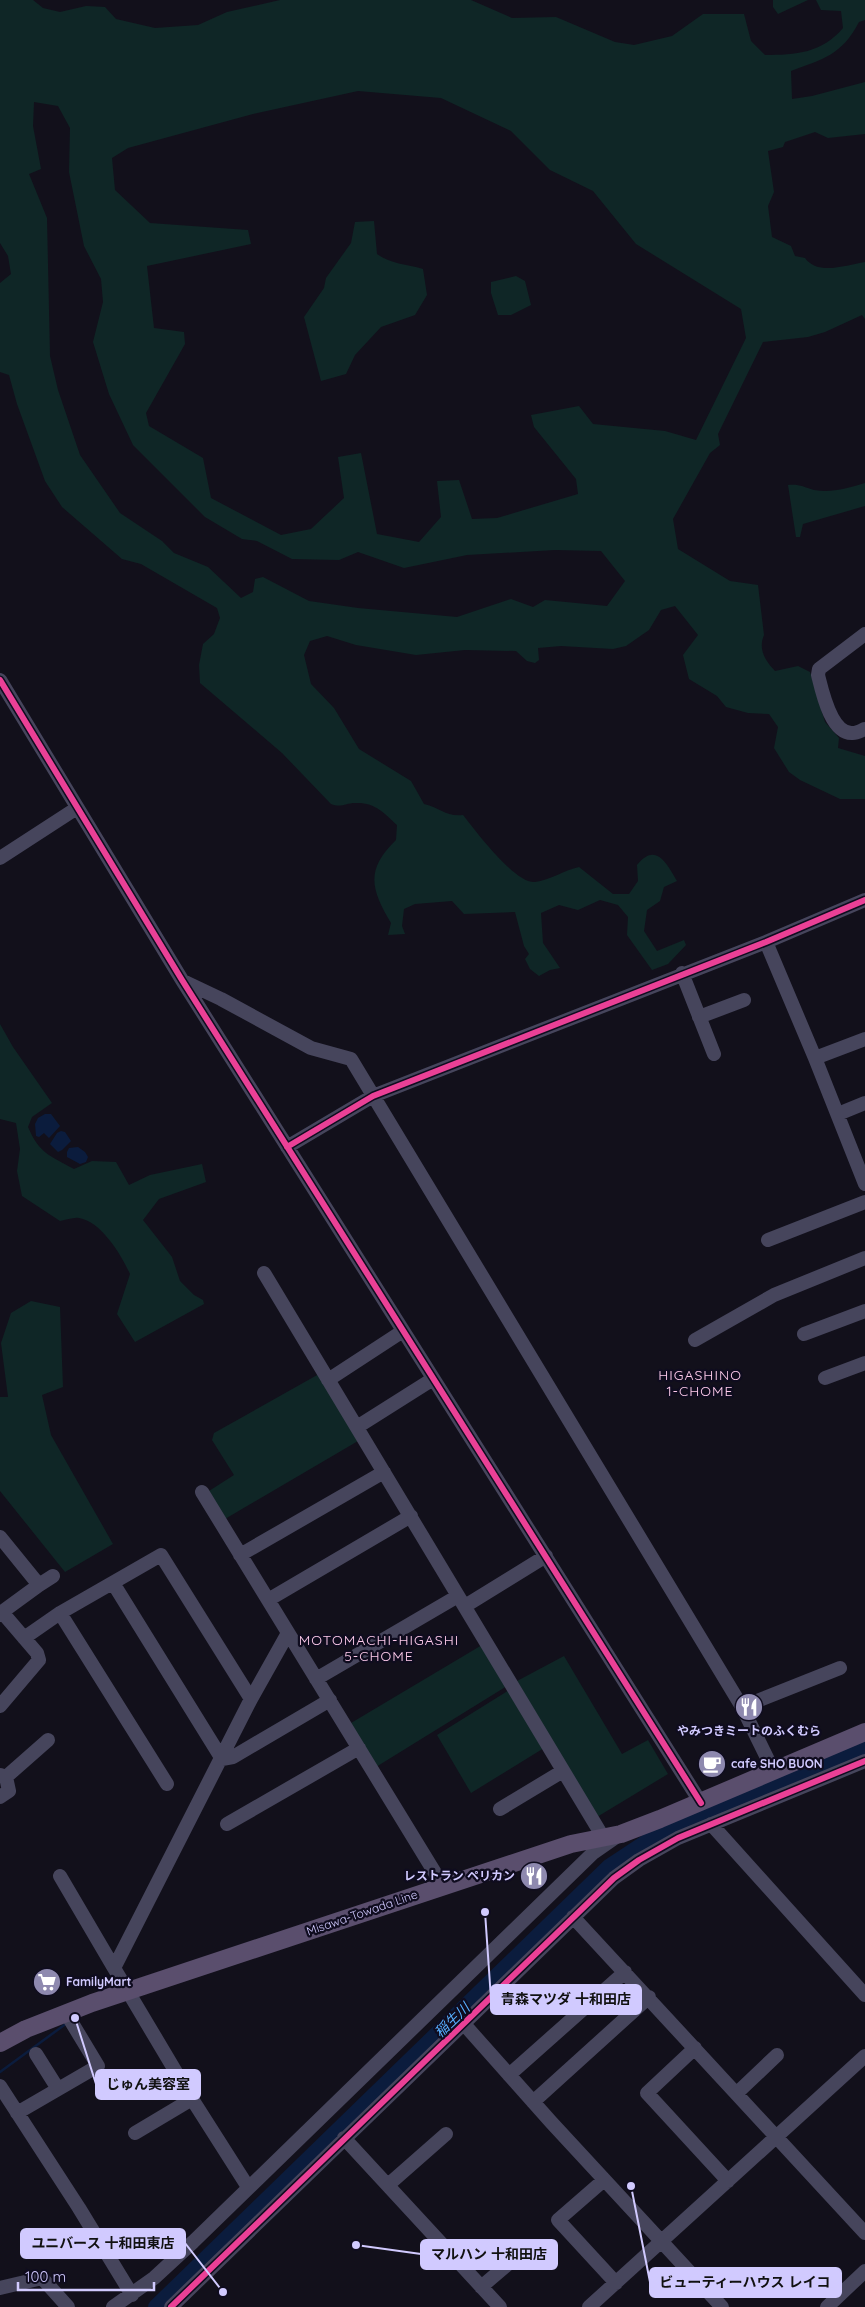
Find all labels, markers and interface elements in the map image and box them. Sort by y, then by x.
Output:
district label: HIGASHINO 1-CHOME [658,1366,742,1400]
district label: MOTOMACHI-HIGASHI 5-CHOME [299,1631,459,1665]
restaurant icon: やみつきミートのふくむら [734,1692,764,1722]
place label: やみつきミートのふくむら [677,1723,821,1738]
cafe icon: cafe SHO BUON [697,1749,727,1779]
place label: cafe SHO BUON [731,1756,823,1771]
restaurant icon: レストラン ペリカン [519,1861,549,1891]
place label: レストラン ペリカン [404,1868,515,1883]
street label: Misawa-Towada Line [304,1886,419,1939]
supermarket icon: FamilyMart [32,1967,62,1997]
place label: FamilyMart [66,1974,132,1989]
callout: 青森マツダ 十和田店 [491,1985,641,2014]
text: 青森マツダ 十和田店 [501,1990,631,2008]
water label: 稲生川 [431,1998,475,2041]
callout: じゅん美容室 [96,2070,200,2099]
text: じゅん美容室 [106,2075,190,2093]
callout: ユニバース 十和田東店 [21,2229,185,2258]
text: ユニバース 十和田東店 [31,2234,175,2252]
callout: マルハン 十和田店 [421,2240,557,2269]
text: マルハン 十和田店 [431,2245,547,2263]
scale bar [18,2260,154,2292]
text: 100 m [25,2267,66,2286]
callout: ビューティーハウス レイコ [650,2268,841,2297]
text: ビューティーハウス レイコ [660,2273,830,2291]

